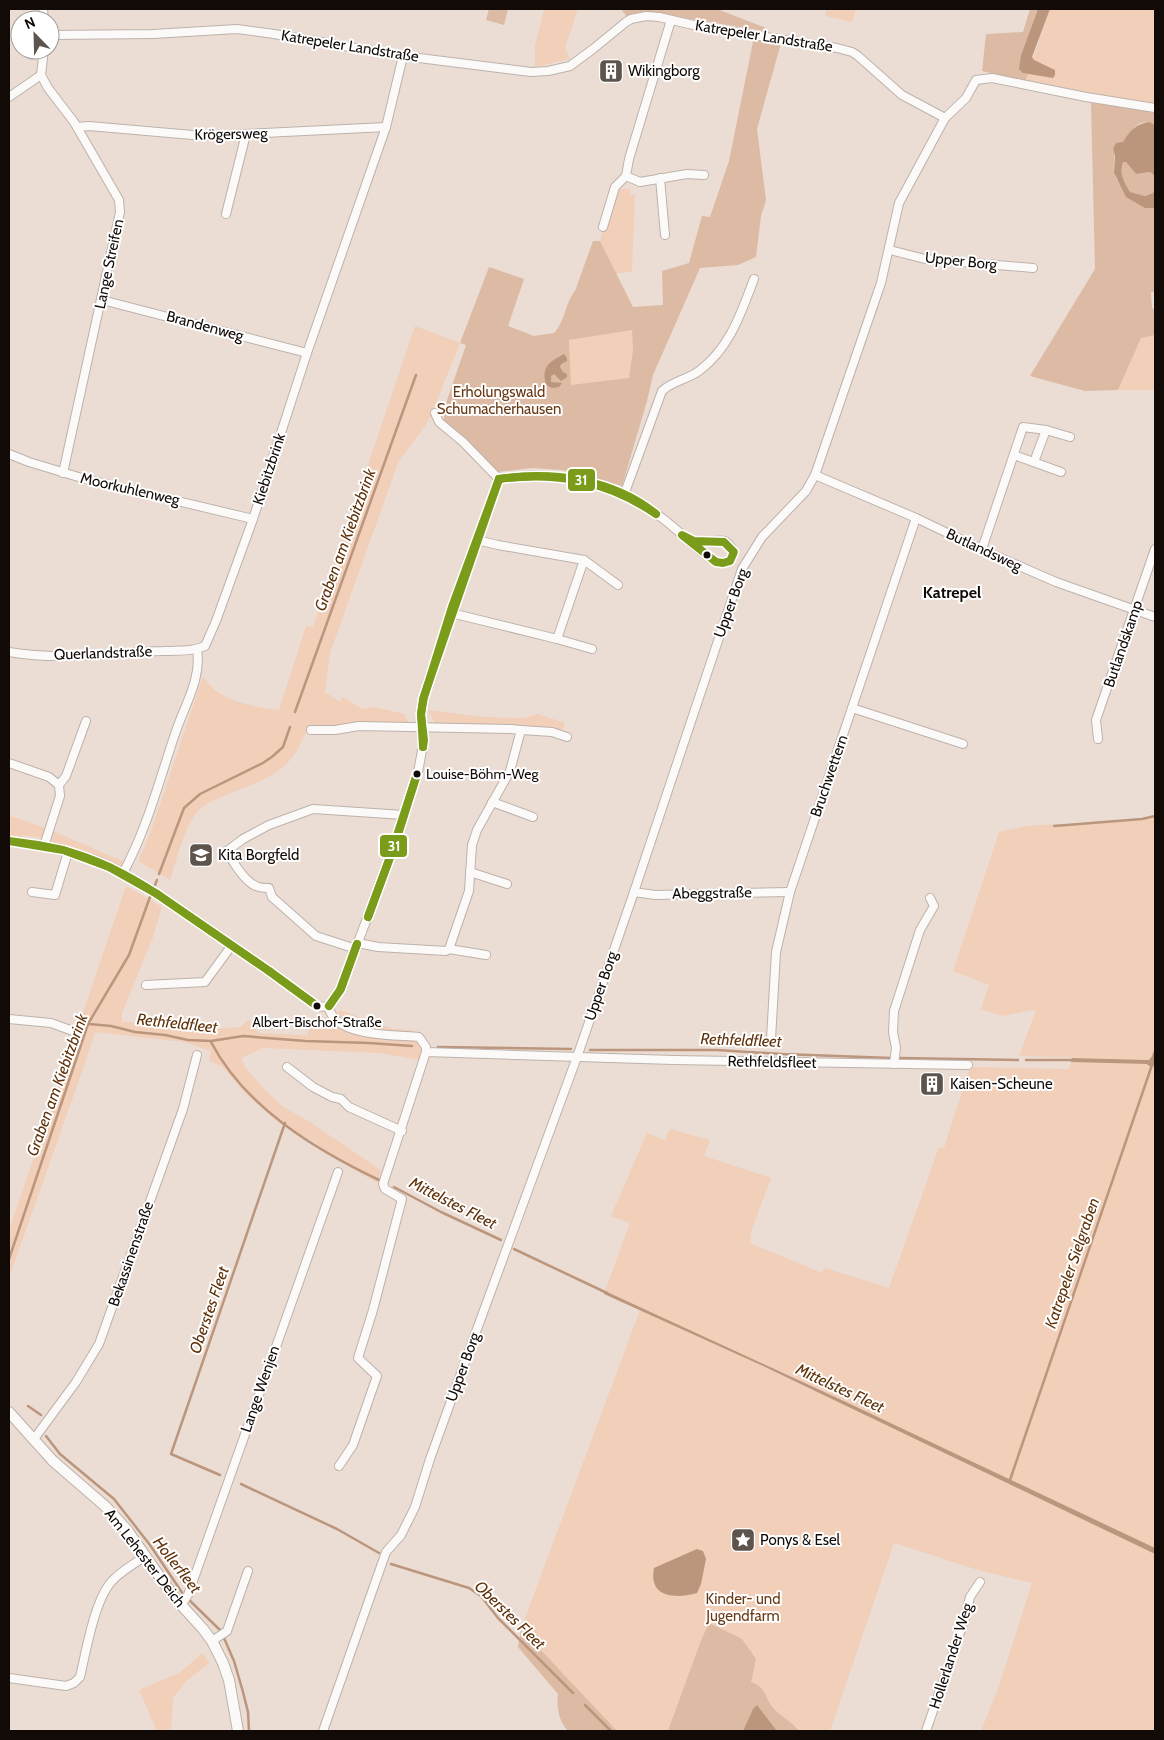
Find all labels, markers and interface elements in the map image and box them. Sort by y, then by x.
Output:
north arrow [10,10,60,60]
text: N [22,13,38,33]
street label: Katrepeler Landstraße [694,16,834,56]
street label: Katrepeler Landstraße [280,26,420,66]
building icon: Wikingborg [598,58,624,84]
place label: Wikingborg [628,62,700,80]
street label: Krögersweg [194,124,268,144]
street label: Lange Streifen [91,217,127,311]
street label: Upper Borg [924,248,998,274]
street label: Brandenweg [164,307,246,345]
park label: Erholungswald Schumacherhausen [437,383,561,418]
street label: Kiebitzbrink [249,430,289,507]
water label: Graben am Kiebitzbrink [310,465,380,614]
line badge: 31 [567,468,596,492]
street label: Moorkuhlenweg [79,469,182,509]
text: 31 [575,471,587,489]
street label: Butlandsweg [943,525,1025,576]
unlabelled marker [702,550,712,560]
street label: Upper Borg [710,565,752,640]
district label: Katrepel [923,583,981,602]
street label: Butlandskamp [1100,598,1146,690]
street label: Querlandstraße [53,642,153,664]
street label: Bruchwettern [807,733,851,819]
place label: Louise-Böhm-Weg [426,765,539,783]
marker: Louise-Böhm-Weg [412,769,422,779]
line badge: 31 [379,834,408,858]
text: 31 [388,837,400,855]
school or university icon: Kita Borgfeld [188,842,214,868]
place label: Kita Borgfeld [218,846,299,864]
street label: Abeggstraße [672,883,752,903]
street label: Upper Borg [581,948,621,1023]
marker: Albert-Bischof-Straße [312,1001,322,1011]
water label: Rethfeldfleet [136,1009,219,1037]
water label: Graben am Kiebitzbrink [22,1010,92,1159]
place label: Albert-Bischof-Straße [252,1013,382,1031]
water label: Rethfeldfleet [700,1029,783,1051]
street label: Rethfeldsfleet [727,1052,817,1072]
building icon: Kaisen-Scheune [919,1071,945,1097]
place label: Kaisen-Scheune [950,1075,1053,1093]
water label: Mittelstes Fleet [406,1173,501,1234]
water label: Katrepeler Sielgraben [1041,1195,1103,1331]
street label: Bekassinenstraße [105,1199,158,1309]
water label: Oberstes Fleet [185,1263,233,1356]
street label: Upper Borg [442,1329,484,1404]
street label: Lange Wenjen [237,1343,283,1435]
water label: Mittelstes Fleet [792,1359,888,1417]
street label: Am Lehester Deich [101,1505,189,1611]
place icon: Ponys & Esel [730,1527,756,1553]
place label: Ponys & Esel [760,1531,841,1549]
water label: Hollerfleet [149,1533,206,1598]
water label: Oberstes Fleet [471,1577,550,1654]
park label: Kinder- und Jugendfarm [705,1590,781,1625]
street label: Hollerlander Weg [925,1600,977,1711]

